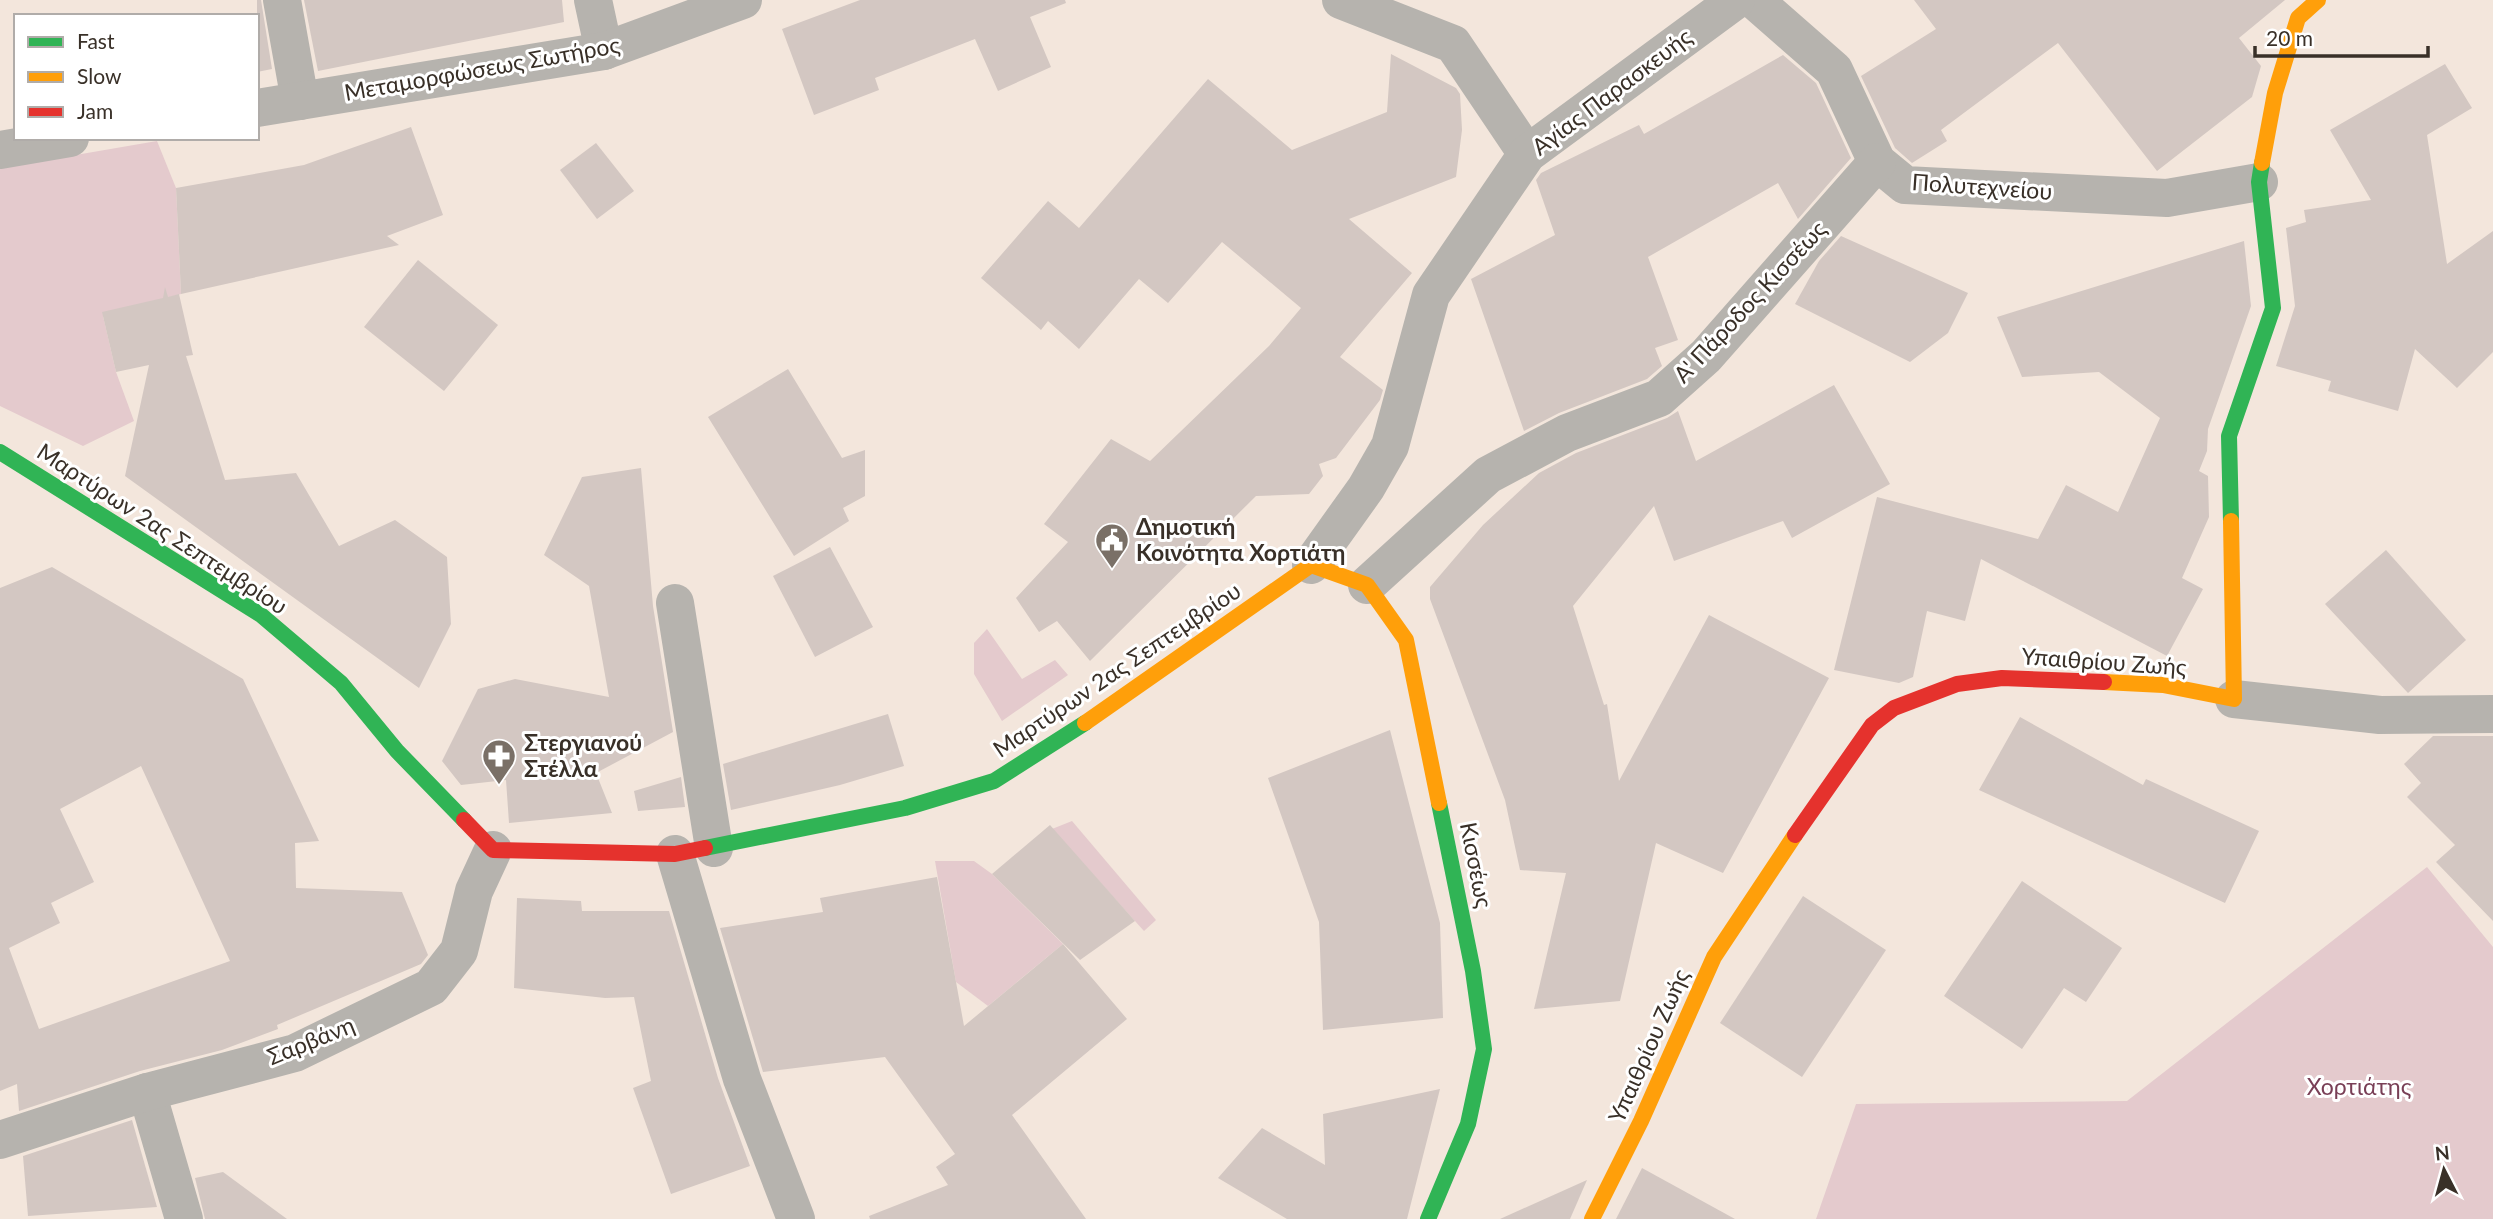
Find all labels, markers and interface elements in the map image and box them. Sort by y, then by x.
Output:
legend [14,14,259,140]
scale bar [2255,14,2428,58]
street label: Αγίας Παρασκευής [1526,22,1697,160]
text: 20 m [2266,25,2313,50]
text: Fast [77,28,115,53]
street label: Μεταμορφώσεως Σωτήρος [342,30,622,106]
text: Slow [77,63,122,88]
text: Jam [77,98,113,123]
street label: Πολυτεχνείου [1911,167,2053,205]
street label: Α' Πάροδος Κισσέως [1667,214,1832,388]
street label: Μαρτύρων 2ας Σεπτεμβρίου [32,437,293,620]
place label: Δημοτική Κοινότητα Χορτιάτη [1136,512,1345,566]
public building icon: Δημοτική Κοινότητα Χορτιάτη [1093,521,1131,570]
street label: Μαρτύρων 2ας Σεπτεμβρίου [987,576,1246,763]
street label: Υπαιθρίου Ζωής [2021,641,2188,681]
place label: Στεργιανού Στέλλα [524,728,642,782]
pharmacy icon: Στεργιανού Στέλλα [480,737,518,786]
street label: Κισσέως [1455,820,1499,910]
street label: Υπαιθρίου Ζωής [1602,964,1695,1127]
street label: Σαρβάνη [263,1010,358,1070]
park label: Χορτιάτης [2307,1072,2412,1100]
north arrow [2409,1135,2479,1205]
text: N [2434,1140,2451,1165]

